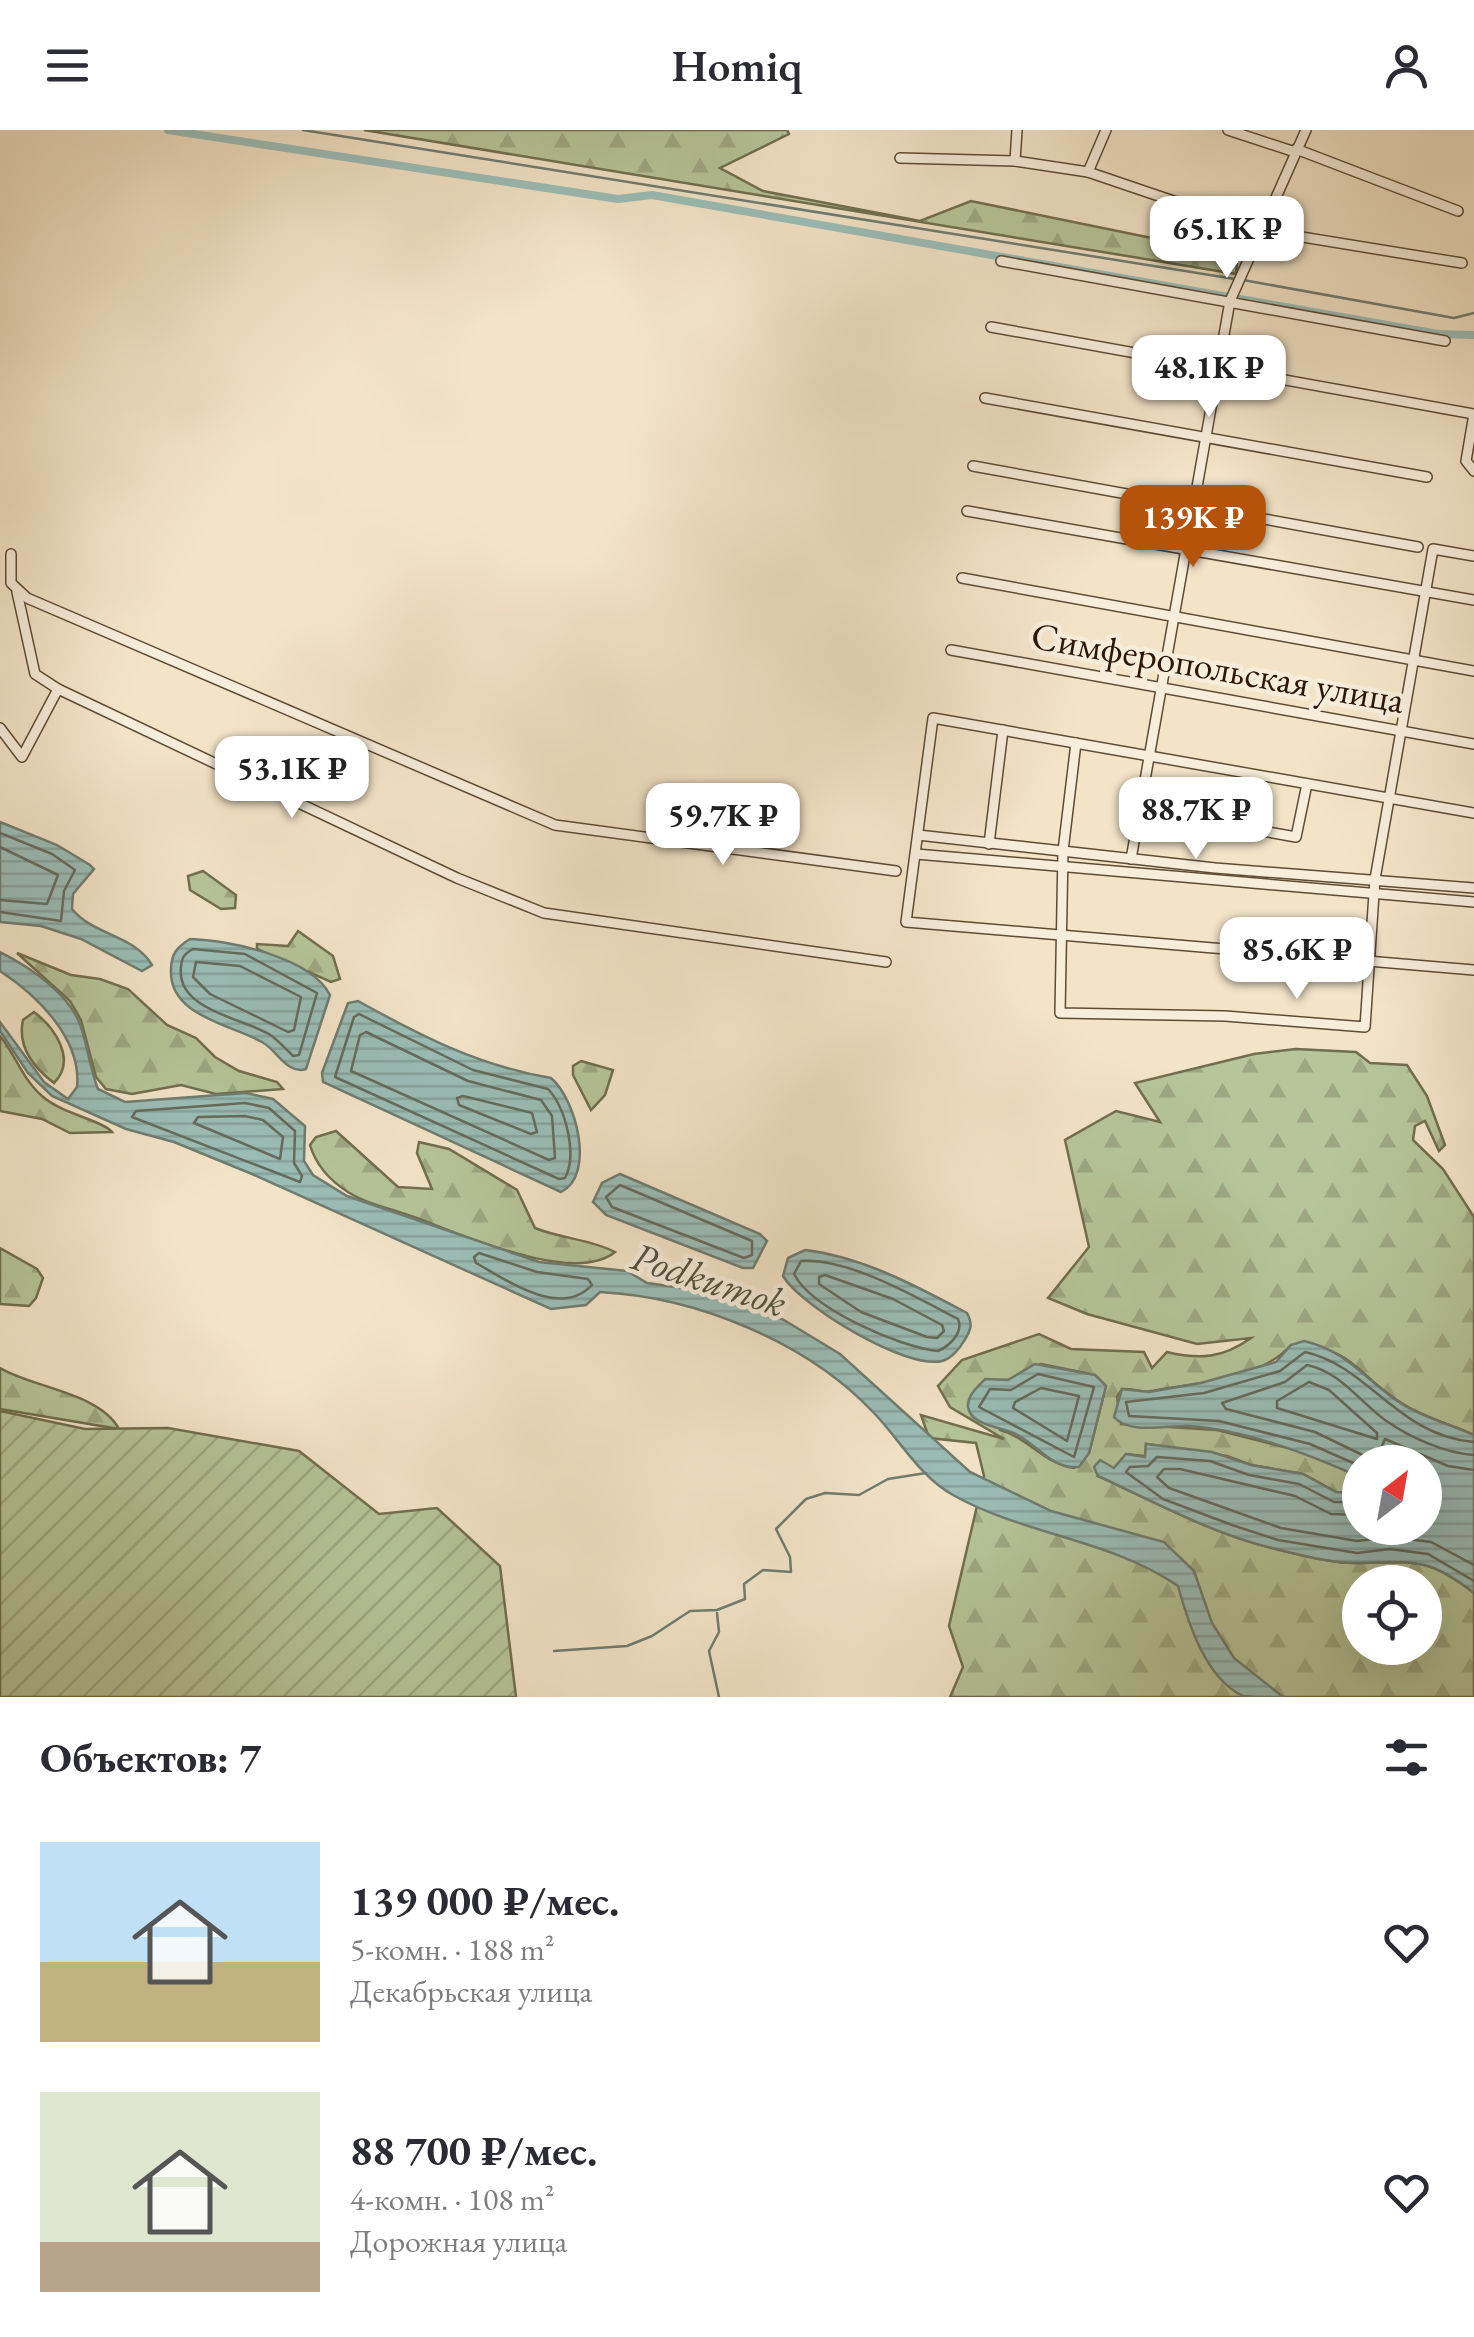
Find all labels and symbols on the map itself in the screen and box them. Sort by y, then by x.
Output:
pin: 65.1K ₽ [1135,196,1319,281]
pin: 48.1K ₽ [1117,335,1301,420]
pin: 139K ₽ [1112,485,1274,570]
street label: Симферопольская улица [1028,610,1409,724]
pin: 53.1K ₽ [200,736,384,821]
pin: 88.7K ₽ [1104,777,1288,862]
pin: 59.7K ₽ [631,783,815,868]
pin: 85.6K ₽ [1205,917,1389,1002]
water label: Podkumok [625,1230,793,1328]
north arrow [1342,1445,1442,1545]

